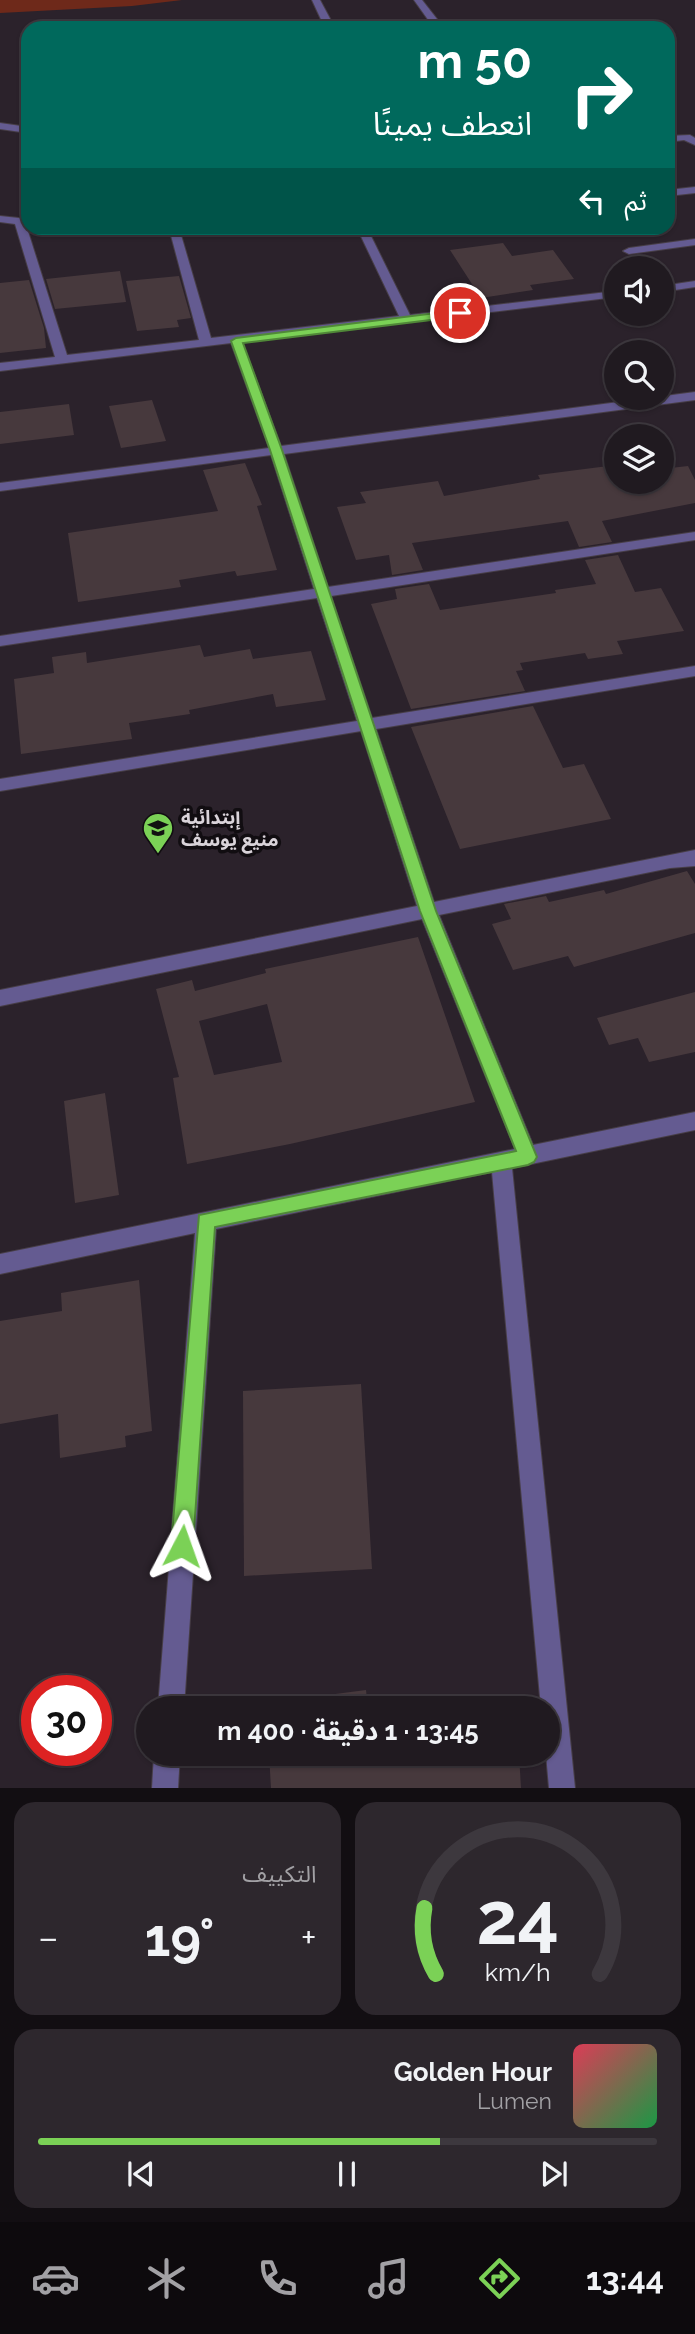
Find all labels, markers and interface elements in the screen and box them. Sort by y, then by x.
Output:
text: 50 m [417,32,532,89]
icon: right [556,49,647,140]
text: انعطف يمينًا [373,105,532,142]
icon: left [573,182,611,220]
text: ثم [625,186,647,216]
map controls [604,256,674,494]
button: sound [604,256,674,326]
pin [430,283,490,343]
icon: arrive [441,294,479,332]
button: search [604,340,674,410]
button: layers [604,424,674,494]
place label: إبتدائية منيع يوسف [181,806,279,854]
school or university icon: إبتدائية منيع يوسف [141,811,175,855]
position arrow [145,1509,219,1583]
speed limit sign: 30 [21,1675,112,1766]
text: 13:45 · 1 دقيقة · 400 m [217,1716,479,1746]
text: التكييف [242,1860,317,1887]
text: 24 [476,1877,559,1962]
text: 19° [145,1907,214,1968]
text: − [38,1915,58,1960]
text: + [301,1915,316,1960]
text: km/h [485,1957,551,1987]
text: Golden Hour [394,2057,552,2087]
text: Lumen [477,2087,552,2114]
icon: previous [122,2155,160,2193]
icon: pause [328,2155,366,2193]
icon: next [535,2155,573,2193]
icon: car [31,2254,80,2303]
icon: climate [142,2254,191,2303]
icon: phone [253,2254,302,2303]
icon: music [364,2254,413,2303]
icon: directions [475,2254,524,2303]
text: 13:44 [586,2260,664,2297]

